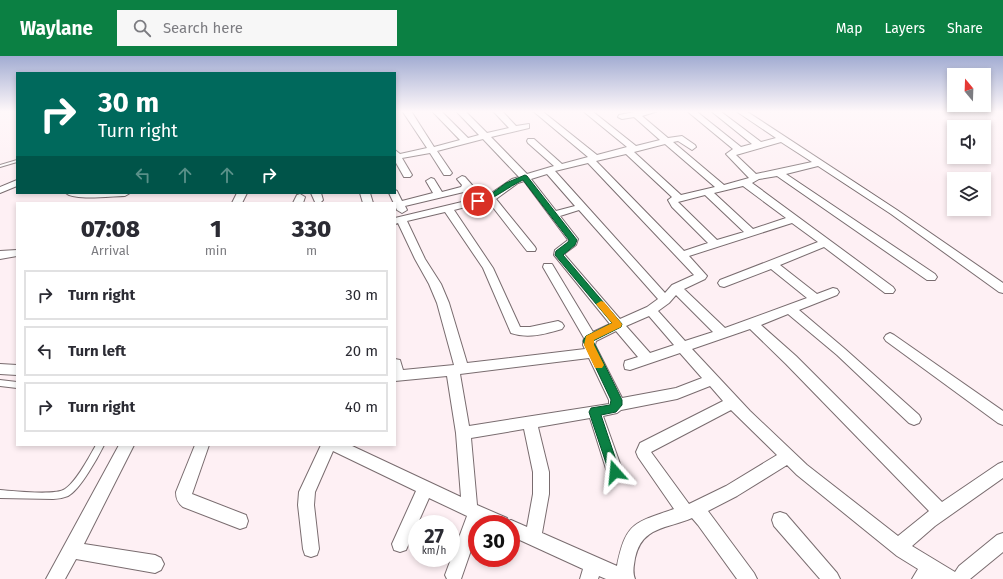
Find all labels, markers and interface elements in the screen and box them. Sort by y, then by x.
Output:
search box [117,10,397,46]
text: Waylane [20,17,93,40]
icon: search [131,17,153,39]
text: Search here [163,19,243,37]
text: Map [836,20,862,37]
text: Layers [884,20,925,37]
text: Share [947,20,983,37]
north arrow [947,68,991,112]
map controls [947,68,991,216]
text: 30 m [98,86,159,119]
icon: right [32,88,84,140]
text: Turn right [98,120,178,142]
button: sound [947,120,991,164]
icon: left [132,164,154,186]
icon: ahead [174,164,196,186]
icon: ahead [216,164,238,186]
icon: right [258,164,280,186]
button: layers [947,172,991,216]
pin [461,184,495,218]
icon: arrive [467,190,489,212]
text: 07:08 [81,215,140,243]
text: 1 [210,215,222,243]
text: 330 [292,215,331,243]
text: Arrival [91,243,129,258]
text: min [205,243,227,258]
text: m [306,243,317,258]
icon: right [34,284,56,306]
text: Turn right [68,286,135,304]
text: 30 m [345,286,378,304]
icon: left [34,340,56,362]
text: Turn left [68,342,126,360]
text: 20 m [345,342,378,360]
icon: right [34,396,56,418]
text: Turn right [68,398,135,416]
text: 40 m [345,398,378,416]
position arrow [594,451,636,493]
speed limit sign: 30 [468,515,520,567]
text: 27 [424,524,444,548]
text: km/h [422,545,446,557]

